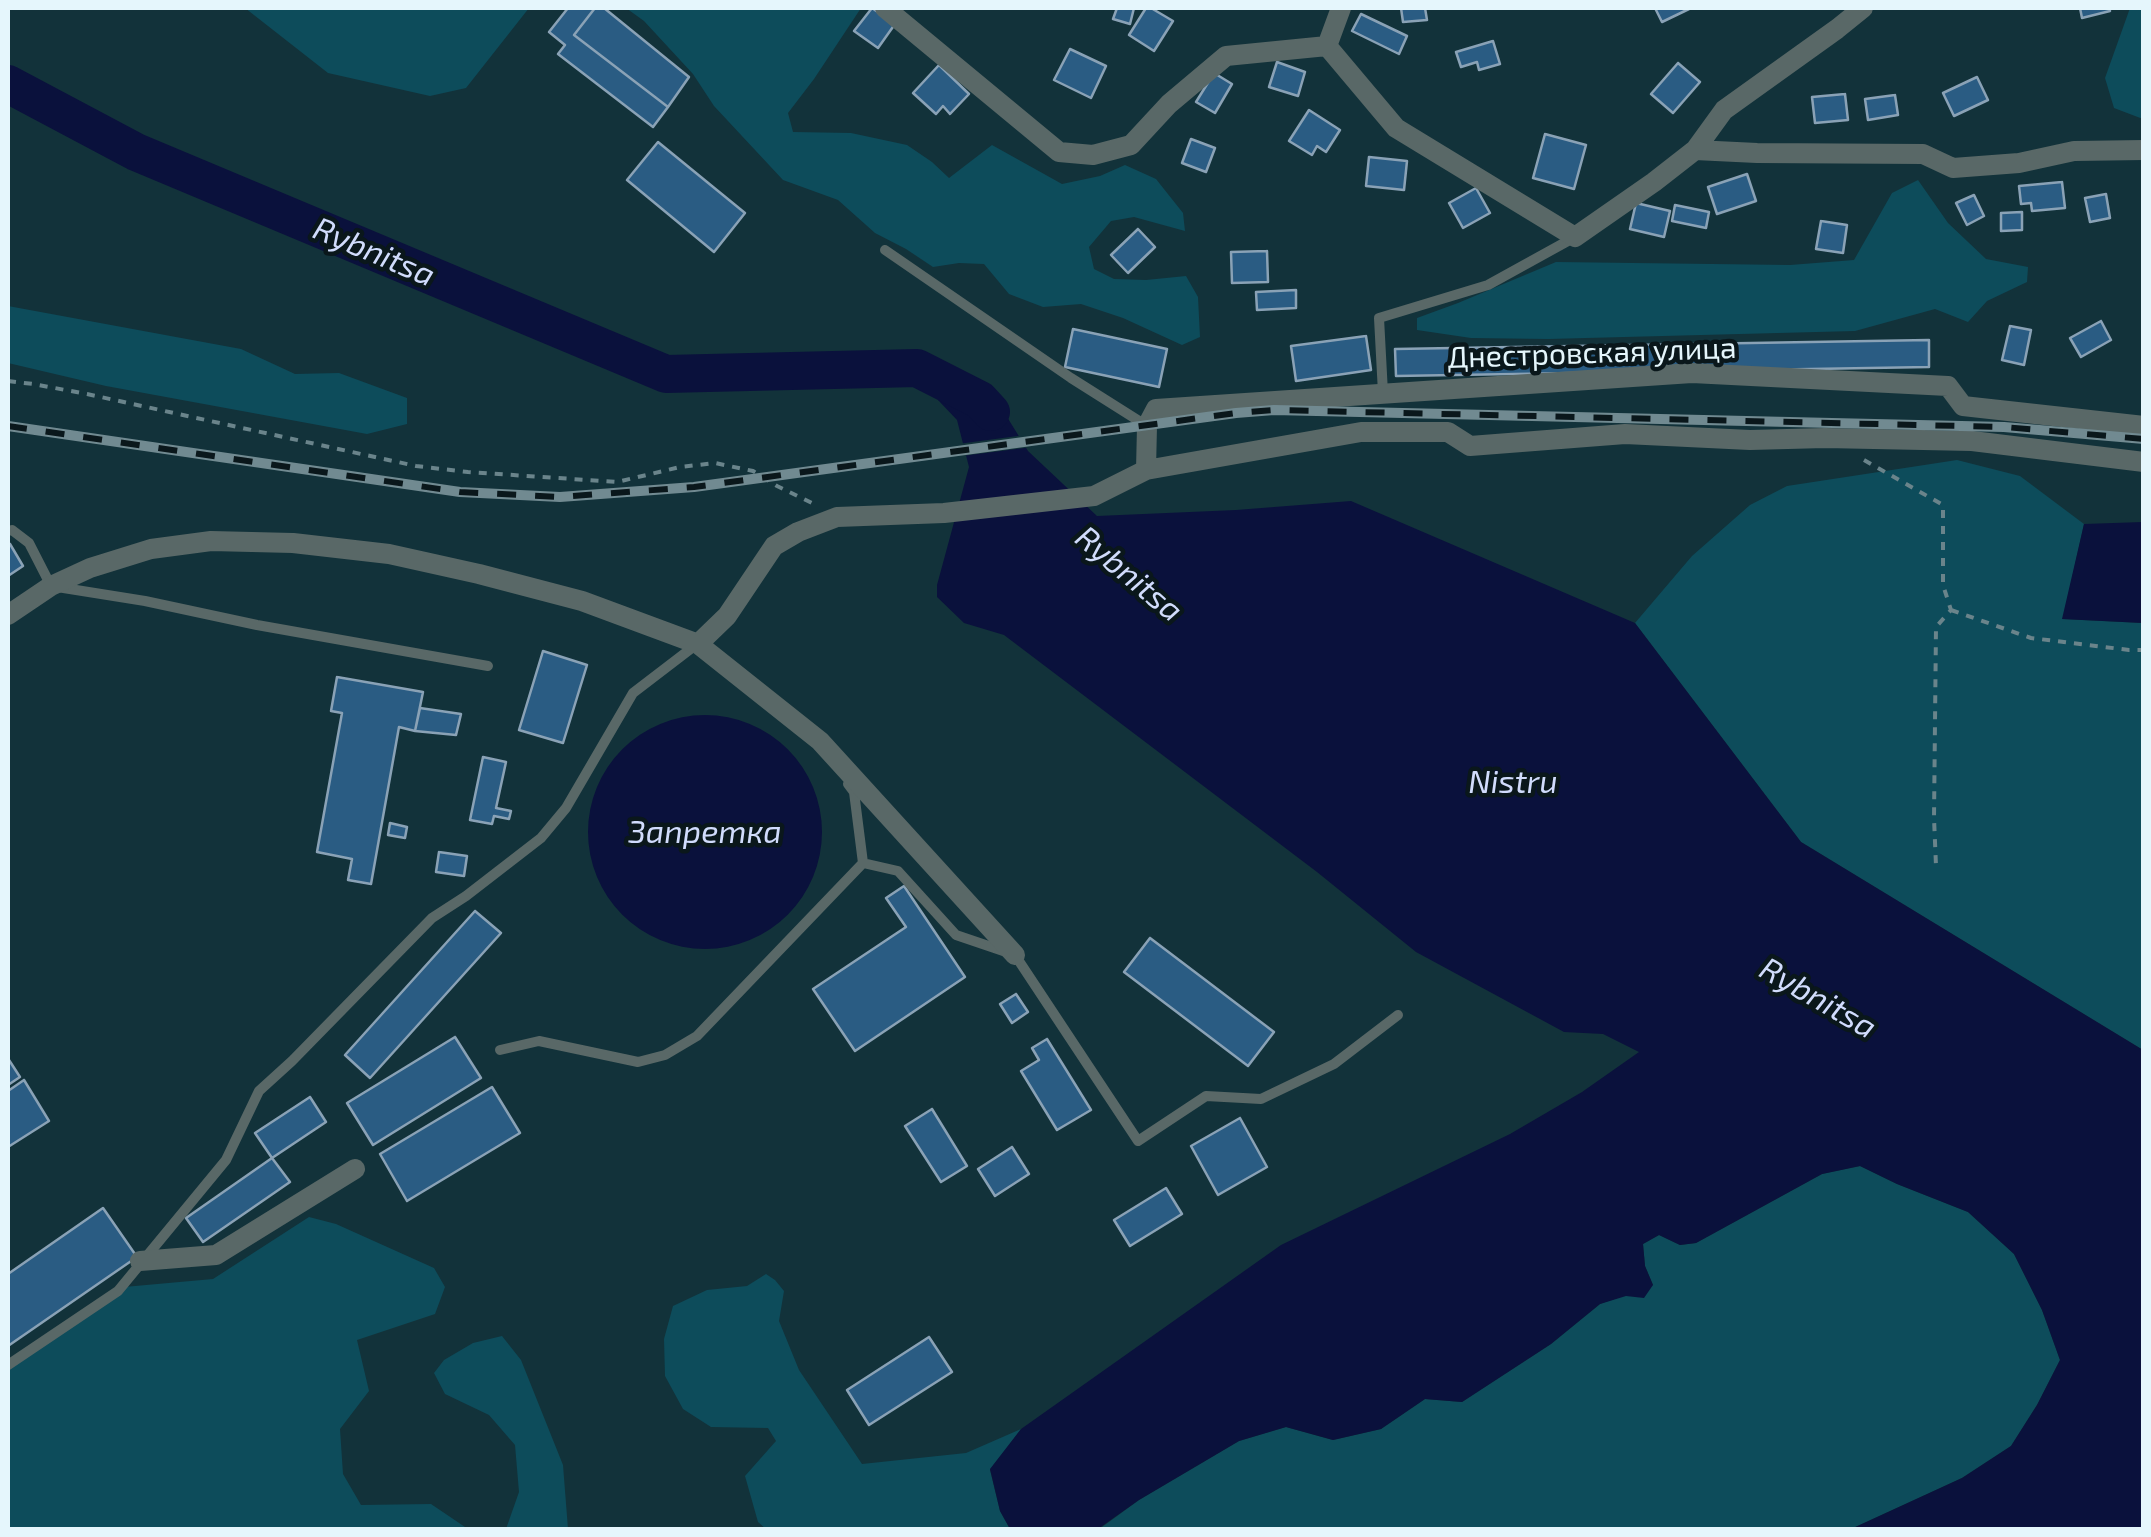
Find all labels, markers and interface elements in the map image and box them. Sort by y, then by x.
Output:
water label: Rybnitsa [307,209,441,295]
street label: Днестровская улица [1447,330,1737,376]
water label: Rybnitsa [1068,518,1190,630]
water label: Nistru [1468,763,1558,801]
water label: Запретка [628,813,782,851]
water label: Rybnitsa [1753,949,1883,1047]

